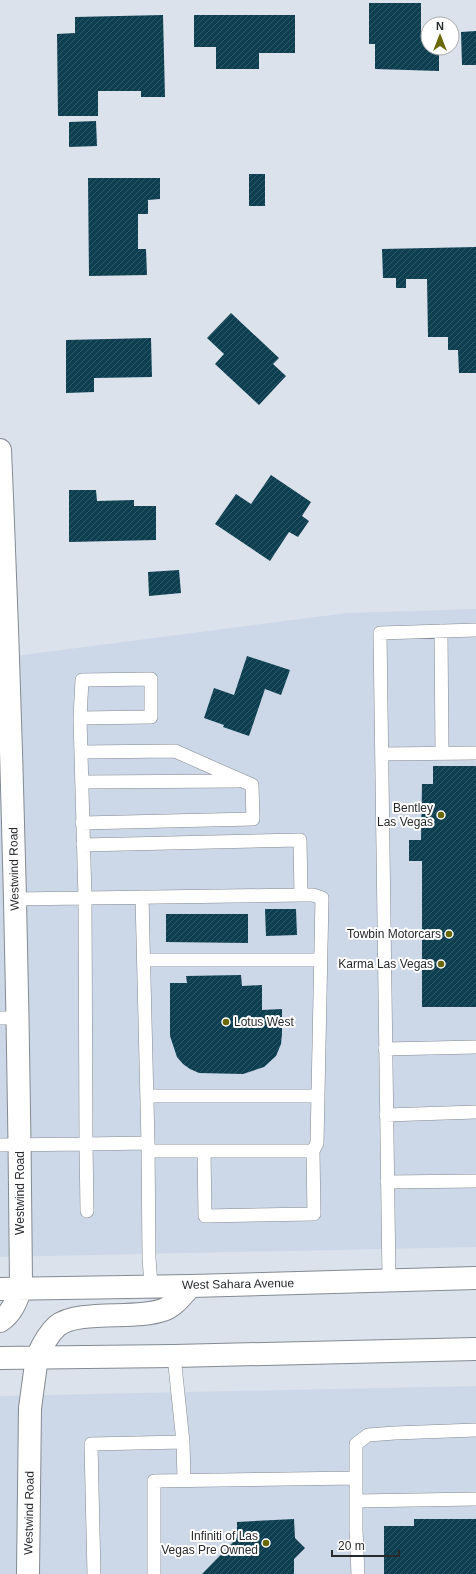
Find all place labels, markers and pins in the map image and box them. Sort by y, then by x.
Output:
place label: Bentley Las Vegas [377,801,433,829]
marker: Bentley Las Vegas [436,810,446,820]
place label: Towbin Motorcars [347,927,441,941]
marker: Towbin Motorcars [444,929,454,939]
place label: Karma Las Vegas [338,957,433,971]
marker: Karma Las Vegas [436,959,446,969]
place label: Lotus West [234,1015,294,1029]
marker: Lotus West [221,1017,231,1027]
place label: Infiniti of Las Vegas Pre Owned [161,1529,258,1557]
marker: Infiniti of Las Vegas Pre Owned [261,1538,271,1548]

